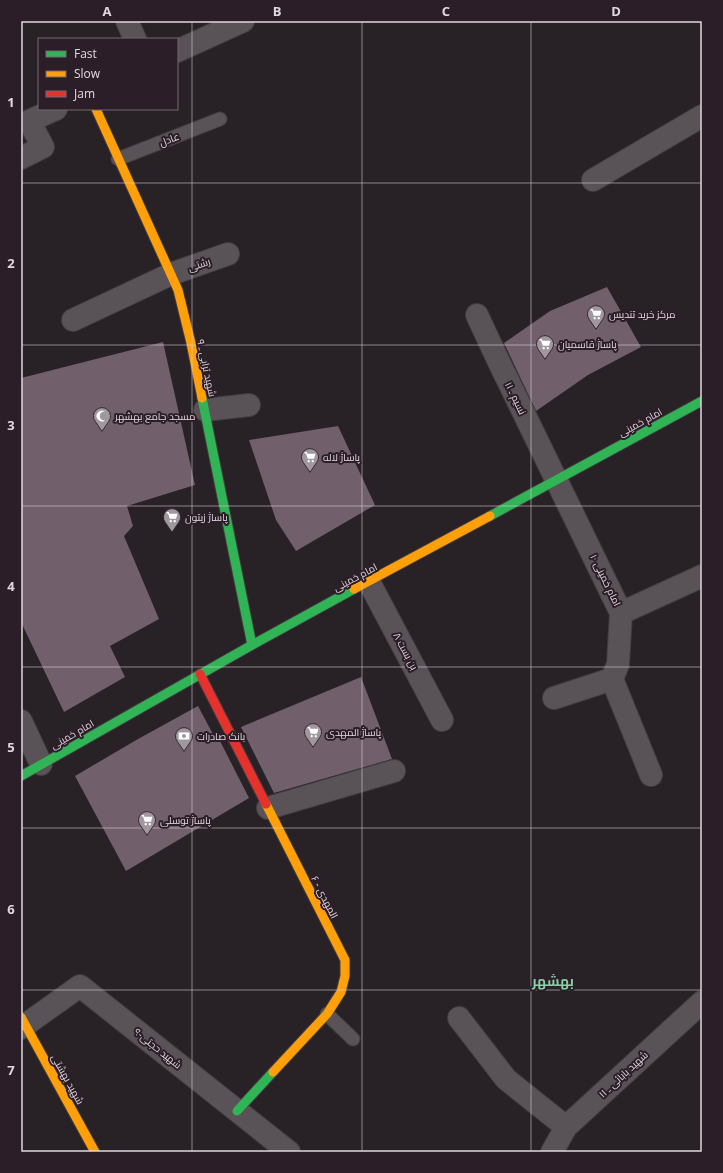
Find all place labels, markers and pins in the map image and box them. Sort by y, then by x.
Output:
supermarket icon: مرکز خرید تندیس [586,304,606,329]
place label: مرکز خرید تندیس [609,307,676,321]
supermarket icon: پاساژ قاسمیان [535,334,555,359]
place label: پاساژ قاسمیان [558,337,617,351]
mosque icon: مسجد جامع بهشهر [92,406,112,431]
place label: مسجد جامع بهشهر [114,409,195,423]
supermarket icon: پاساژ لاله [300,447,320,472]
place label: پاساژ لاله [323,450,360,464]
supermarket icon: پاساژ زیتون [162,507,182,532]
place label: پاساژ زیتون [185,510,228,524]
supermarket icon: پاساژ المهدی [303,722,323,747]
place label: پاساژ المهدی [326,725,381,739]
bank icon: بانک صادرات [174,726,194,751]
place label: بانک صادرات [197,729,245,743]
supermarket icon: پاساژ توسلی [137,810,157,835]
place label: پاساژ توسلی [160,813,211,827]

